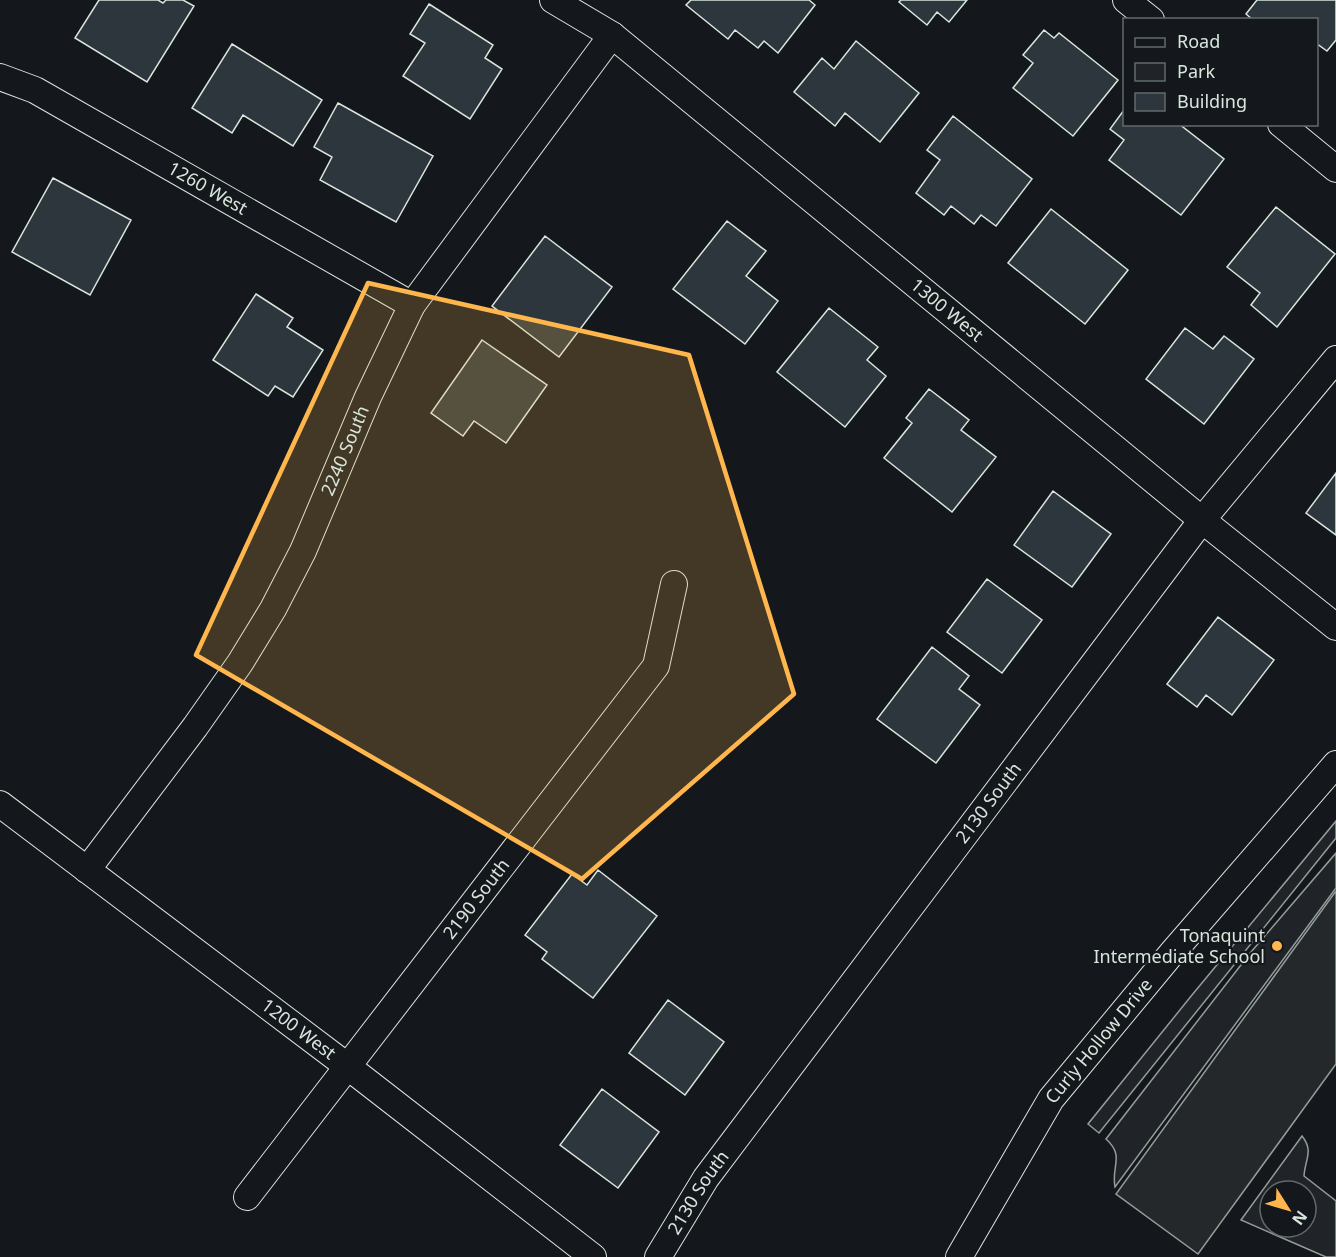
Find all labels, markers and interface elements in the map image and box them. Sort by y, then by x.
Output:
legend [1123,18,1318,126]
text: Road [1177,29,1220,53]
text: Park [1177,59,1215,83]
text: Building [1177,89,1247,113]
street label: 1260 West [164,155,252,220]
street label: 1300 West [906,272,989,347]
street label: 2240 South [315,402,374,499]
street label: 2130 South [950,757,1026,848]
street label: 2190 South [437,853,514,944]
place label: Tonaquint Intermediate School [1093,923,1265,968]
marker: Tonaquint Intermediate School [1270,939,1284,953]
street label: Curly Hollow Drive [1039,973,1157,1108]
street label: 1200 West [257,993,342,1065]
street label: 2130 South [662,1145,734,1239]
north arrow [1258,1179,1318,1239]
text: N [1287,1206,1313,1230]

